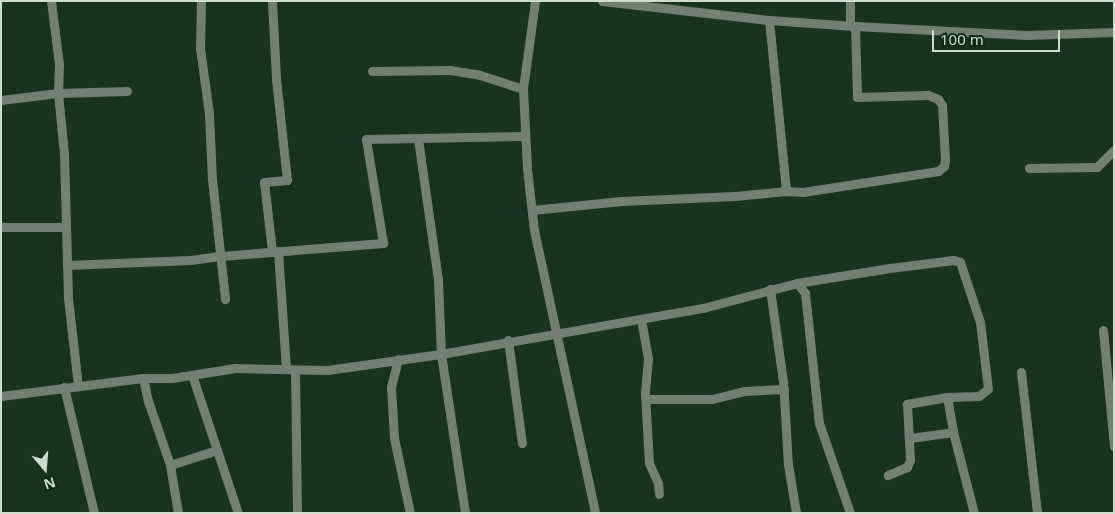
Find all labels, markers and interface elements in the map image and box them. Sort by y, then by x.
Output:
scale bar [935,20,1062,52]
text: 100 m [940,29,984,49]
north arrow [20,444,70,494]
text: N [41,473,58,495]

